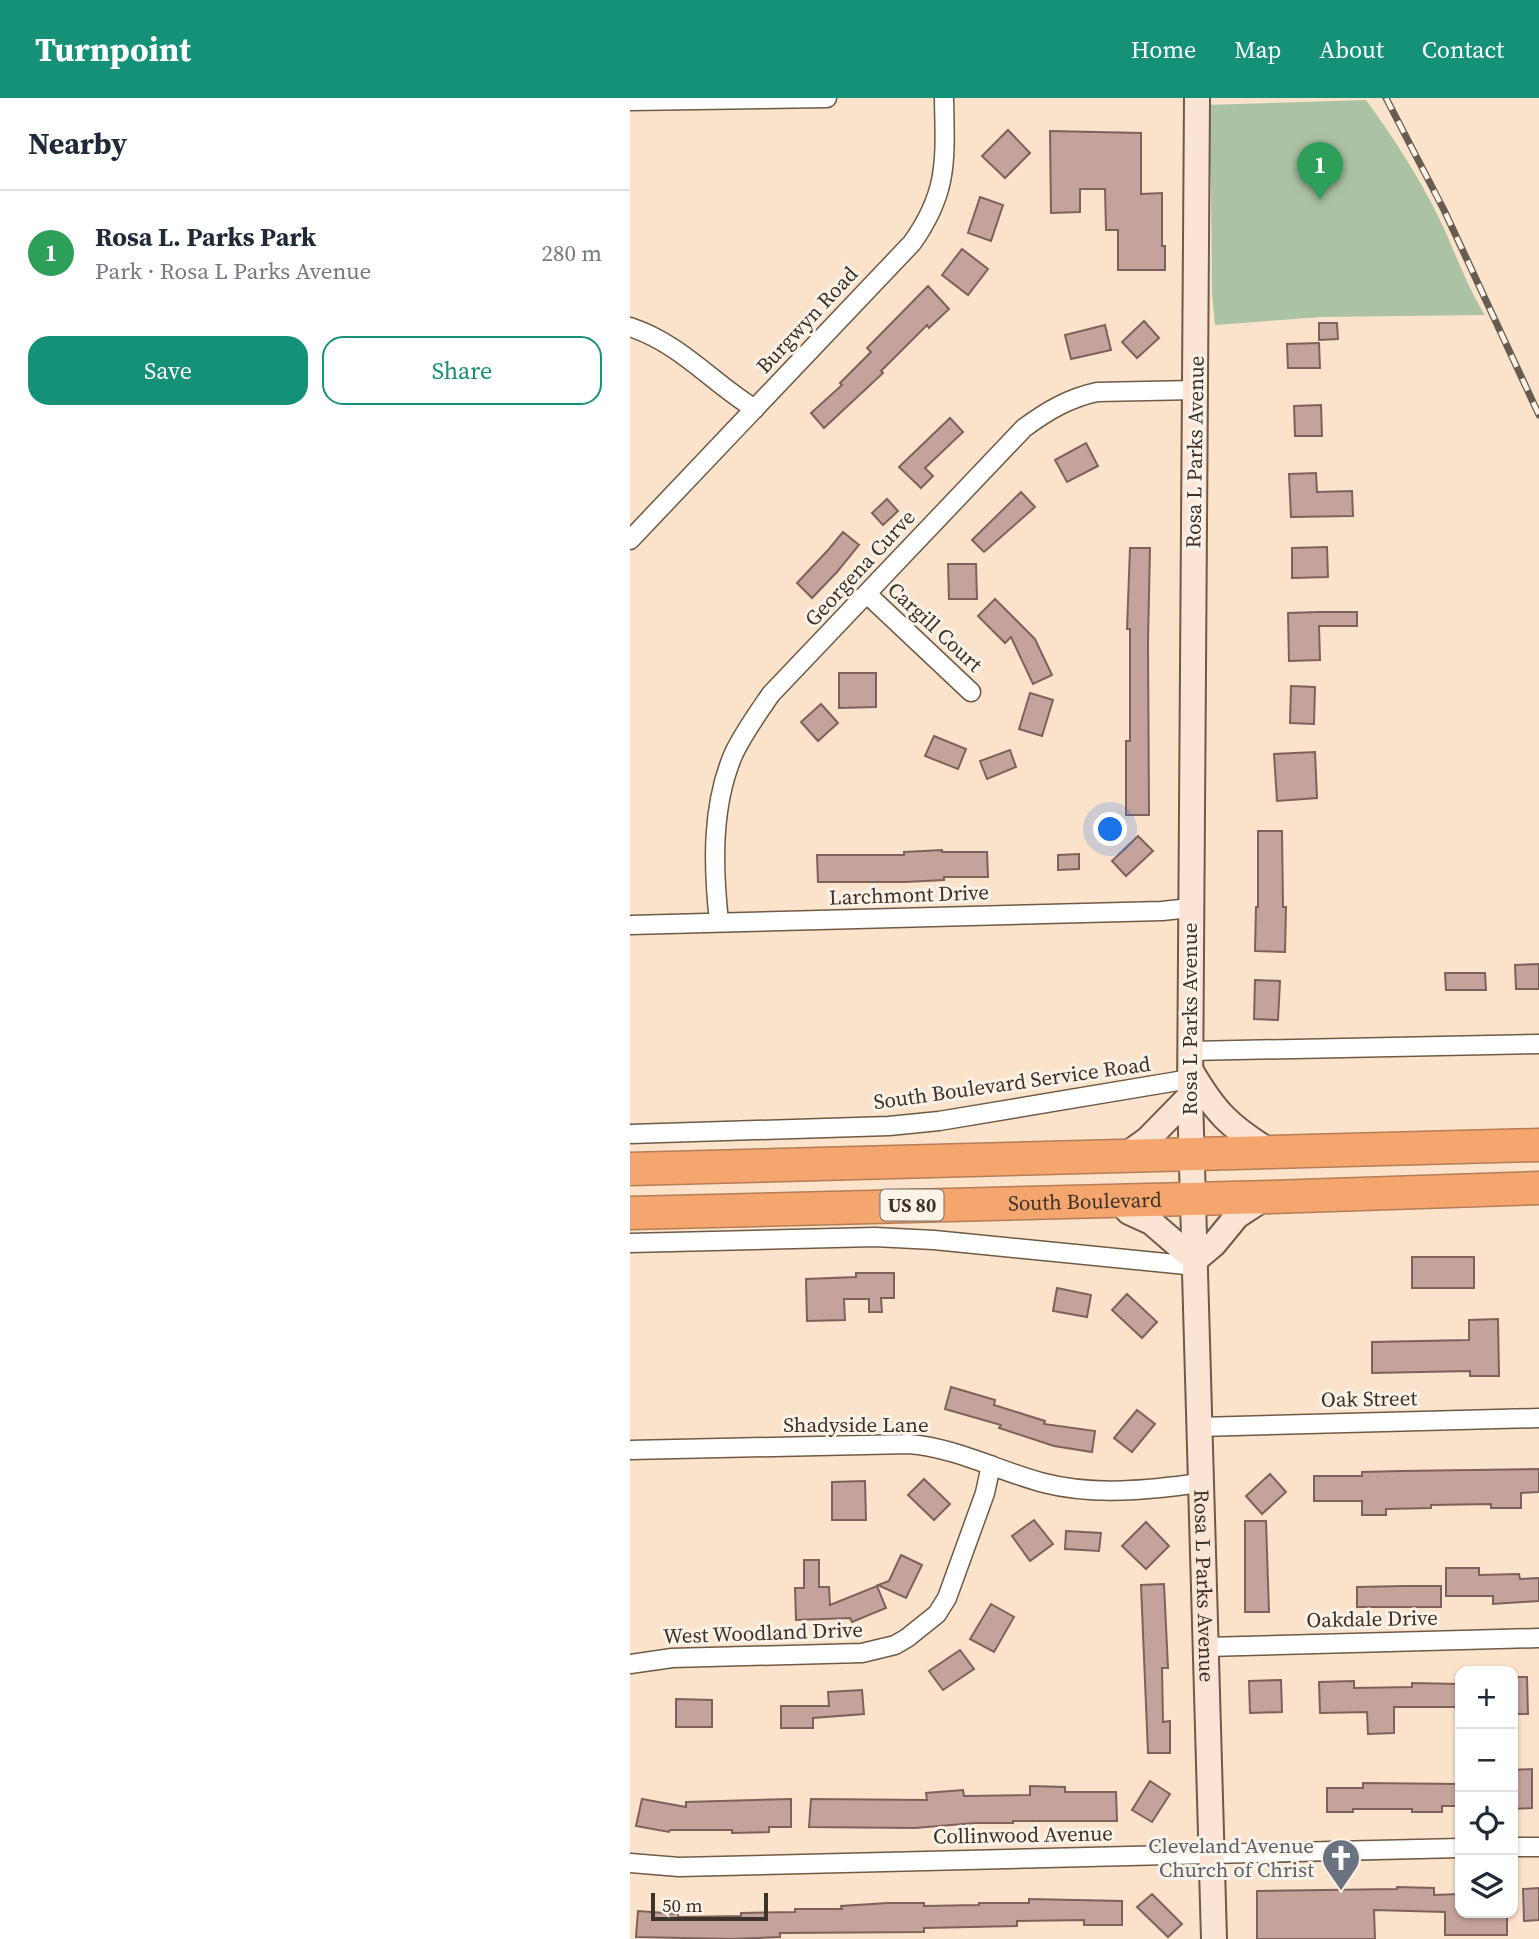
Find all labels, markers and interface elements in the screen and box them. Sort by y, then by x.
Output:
text: Turnpoint [35,27,191,72]
text: Home [1131,33,1196,66]
text: Map [1234,33,1281,66]
text: About [1319,33,1384,66]
text: Contact [1422,33,1504,66]
text: Nearby [28,123,127,164]
pin: 1 [1297,142,1343,200]
text: Rosa L. Parks Park [95,219,316,255]
text: 1 [45,237,57,269]
text: 280 m [541,237,602,269]
text: Park · Rosa L Parks Avenue [95,255,371,287]
street label: Burgwyn Road [749,260,864,380]
button: Save [28,336,308,405]
button: Share [322,336,602,405]
street label: Rosa L Parks Avenue [1178,355,1211,549]
street label: Georgena Curve [798,503,921,632]
street label: Cargill Court [882,575,989,678]
your location [1093,812,1127,846]
street label: Larchmont Drive [829,877,989,912]
street label: Rosa L Parks Avenue [1175,923,1204,1115]
street label: South Boulevard Service Road [872,1049,1152,1116]
street label: South Boulevard [1008,1185,1162,1218]
road number: US 80 [880,1190,944,1220]
street label: Oak Street [1321,1383,1418,1414]
street label: Shadyside Lane [783,1410,929,1439]
street label: Rosa L Parks Avenue [1187,1489,1222,1683]
street label: Oakdale Drive [1306,1603,1438,1634]
street label: West Woodland Drive [662,1615,863,1650]
map controls [1455,1666,1518,1918]
button: + [1455,1666,1518,1729]
button: − [1455,1729,1518,1792]
button: locate [1455,1792,1518,1855]
street label: Collinwood Avenue [933,1818,1113,1851]
place label: Cleveland Avenue Church of Christ [1148,1831,1314,1884]
church icon: Cleveland Avenue Church of Christ [1320,1837,1362,1892]
button: layers [1455,1855,1518,1918]
scale bar [651,1890,768,1922]
text: 50 m [662,1892,703,1918]

